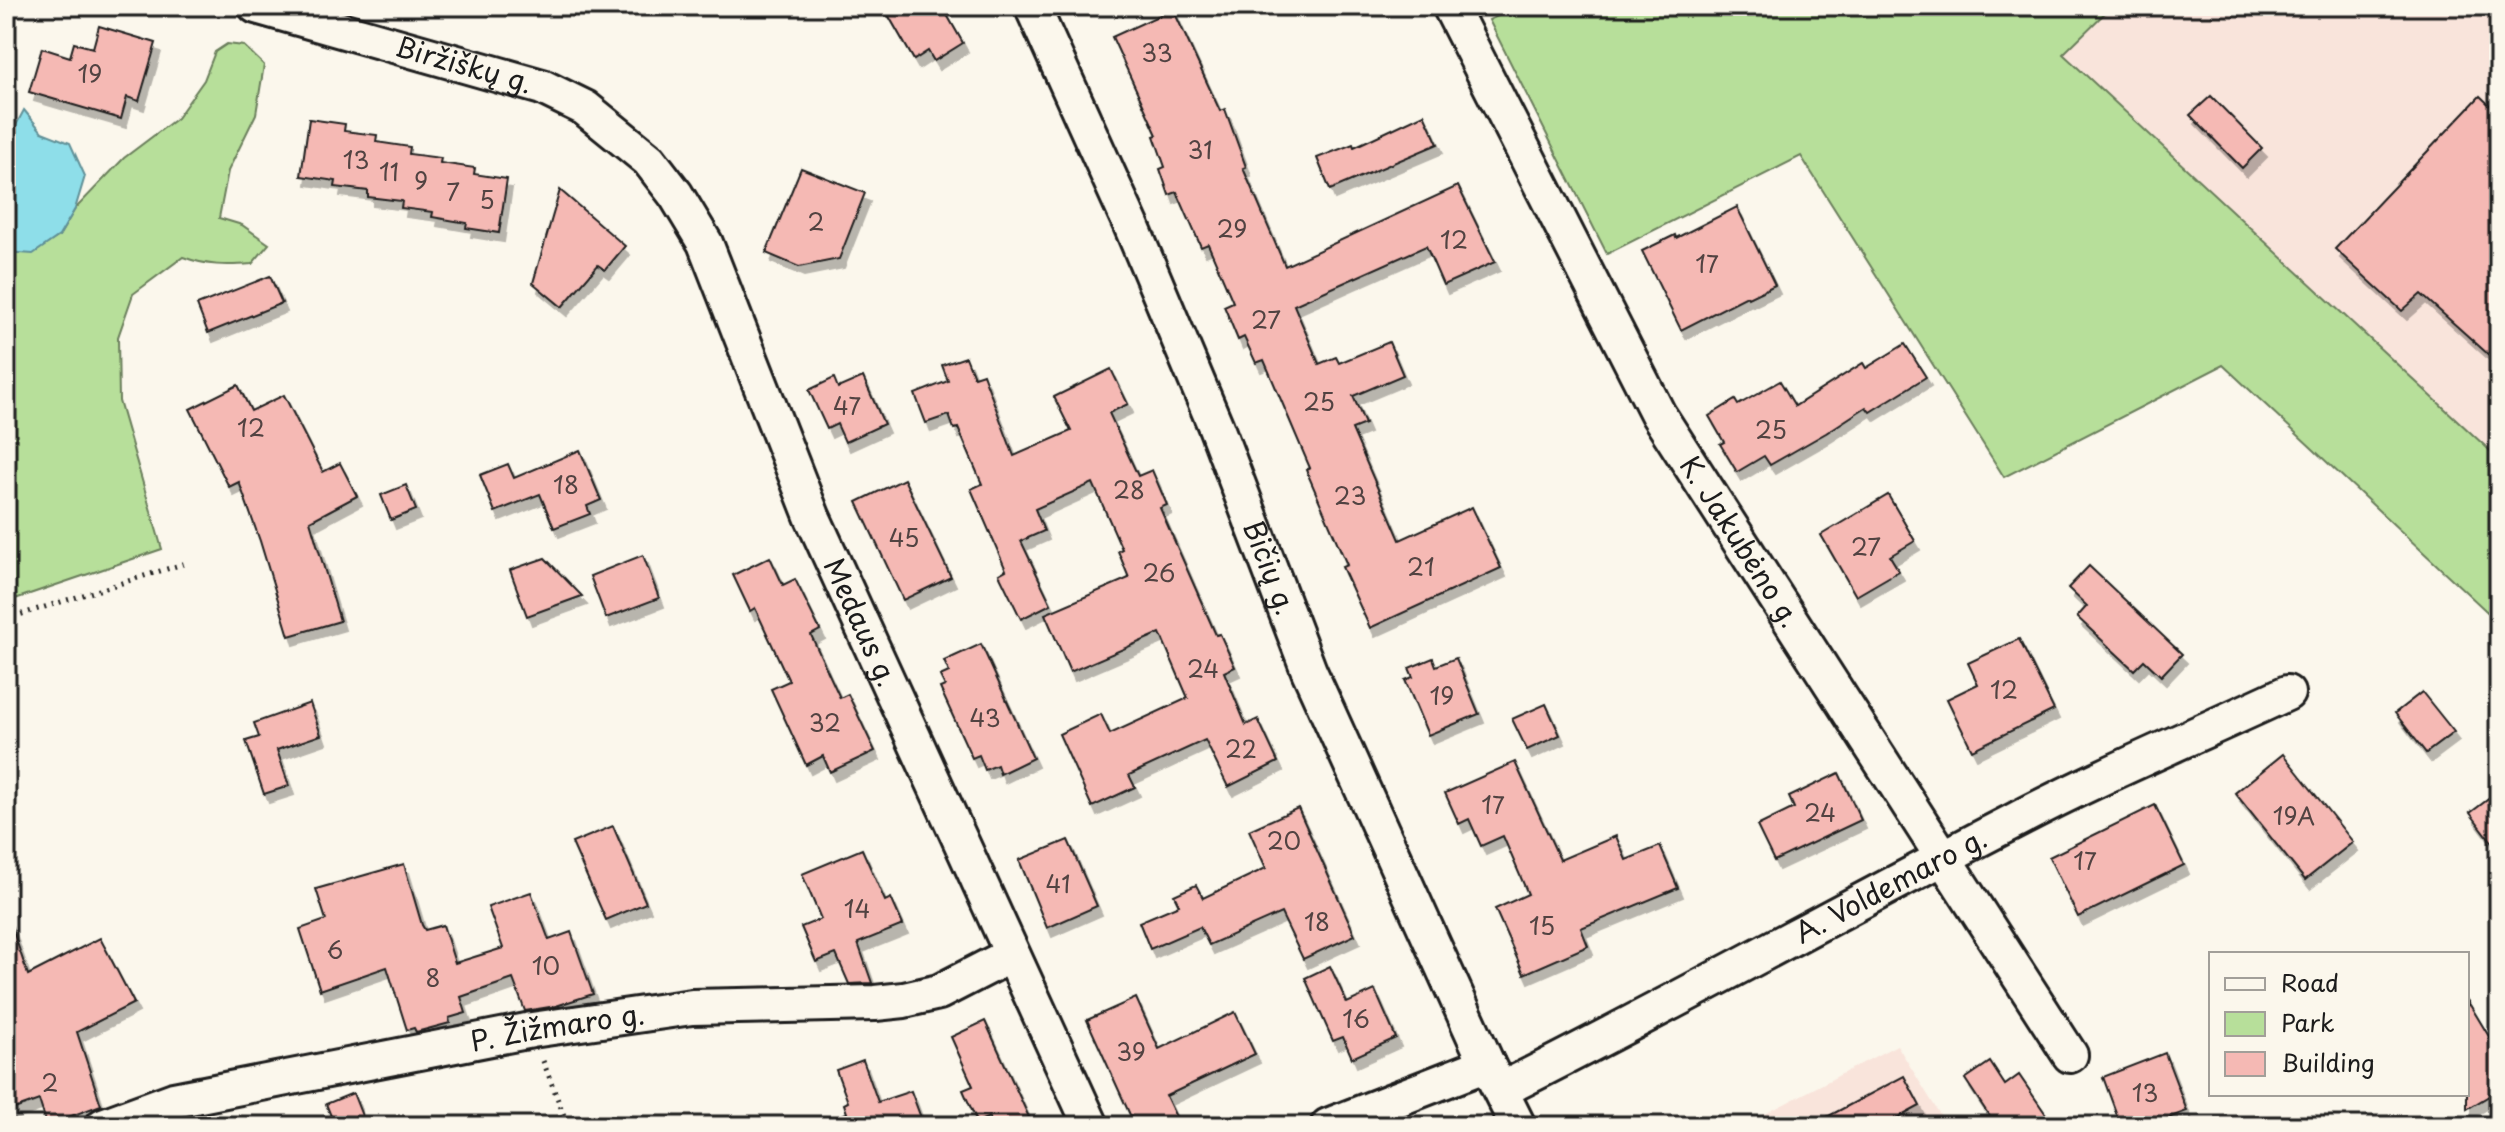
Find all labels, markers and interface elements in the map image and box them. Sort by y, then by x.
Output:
street label: Biržiškų g. [391,24,538,103]
house number: 33 [1141,34,1173,70]
house number: 19 [78,55,102,91]
house number: 31 [1187,131,1213,167]
house number: 13 [343,141,369,177]
house number: 11 [379,153,399,189]
house number: 9 [414,162,428,198]
house number: 7 [446,173,460,209]
house number: 5 [479,181,495,217]
house number: 2 [808,203,825,239]
house number: 29 [1217,210,1247,246]
house number: 12 [1440,221,1468,257]
house number: 17 [1695,245,1719,281]
house number: 27 [1251,301,1281,337]
house number: 25 [1303,383,1335,419]
house number: 47 [833,387,861,423]
house number: 12 [237,409,265,445]
house number: 25 [1755,411,1787,447]
street label: K. Jakubėno g. [1670,447,1813,636]
house number: 18 [553,466,579,502]
house number: 28 [1113,471,1145,507]
house number: 23 [1334,477,1366,513]
street label: Bičių g. [1233,513,1309,621]
house number: 45 [889,519,919,555]
house number: 27 [1851,528,1881,564]
house number: 21 [1407,548,1435,584]
street label: Medaus g. [814,550,910,693]
house number: 26 [1143,554,1175,590]
house number: 24 [1187,650,1219,686]
house number: 12 [1990,671,2018,707]
house number: 19 [1430,677,1454,713]
house number: 43 [969,699,1001,735]
house number: 32 [809,704,841,740]
house number: 22 [1225,730,1257,766]
house number: 17 [1481,786,1505,822]
house number: 24 [1804,794,1836,830]
house number: 19A [2273,797,2315,833]
street label: A. Voldemaro g. [1786,816,1994,953]
house number: 20 [1267,822,1301,858]
house number: 17 [2073,842,2097,878]
house number: 41 [1045,865,1071,901]
house number: 14 [844,890,870,926]
house number: 18 [1304,903,1330,939]
house number: 15 [1529,907,1555,943]
house number: 6 [327,931,343,967]
house number: 10 [532,947,560,983]
legend [2209,952,2469,1096]
house number: 8 [426,959,441,995]
text: Road [2281,964,2339,1000]
street label: P. Žižmaro g. [466,991,647,1062]
house number: 16 [1342,1000,1370,1036]
text: Park [2281,1004,2335,1040]
house number: 39 [1116,1033,1146,1069]
text: Building [2281,1044,2375,1080]
house number: 2 [42,1064,59,1100]
house number: 13 [2132,1074,2158,1110]

